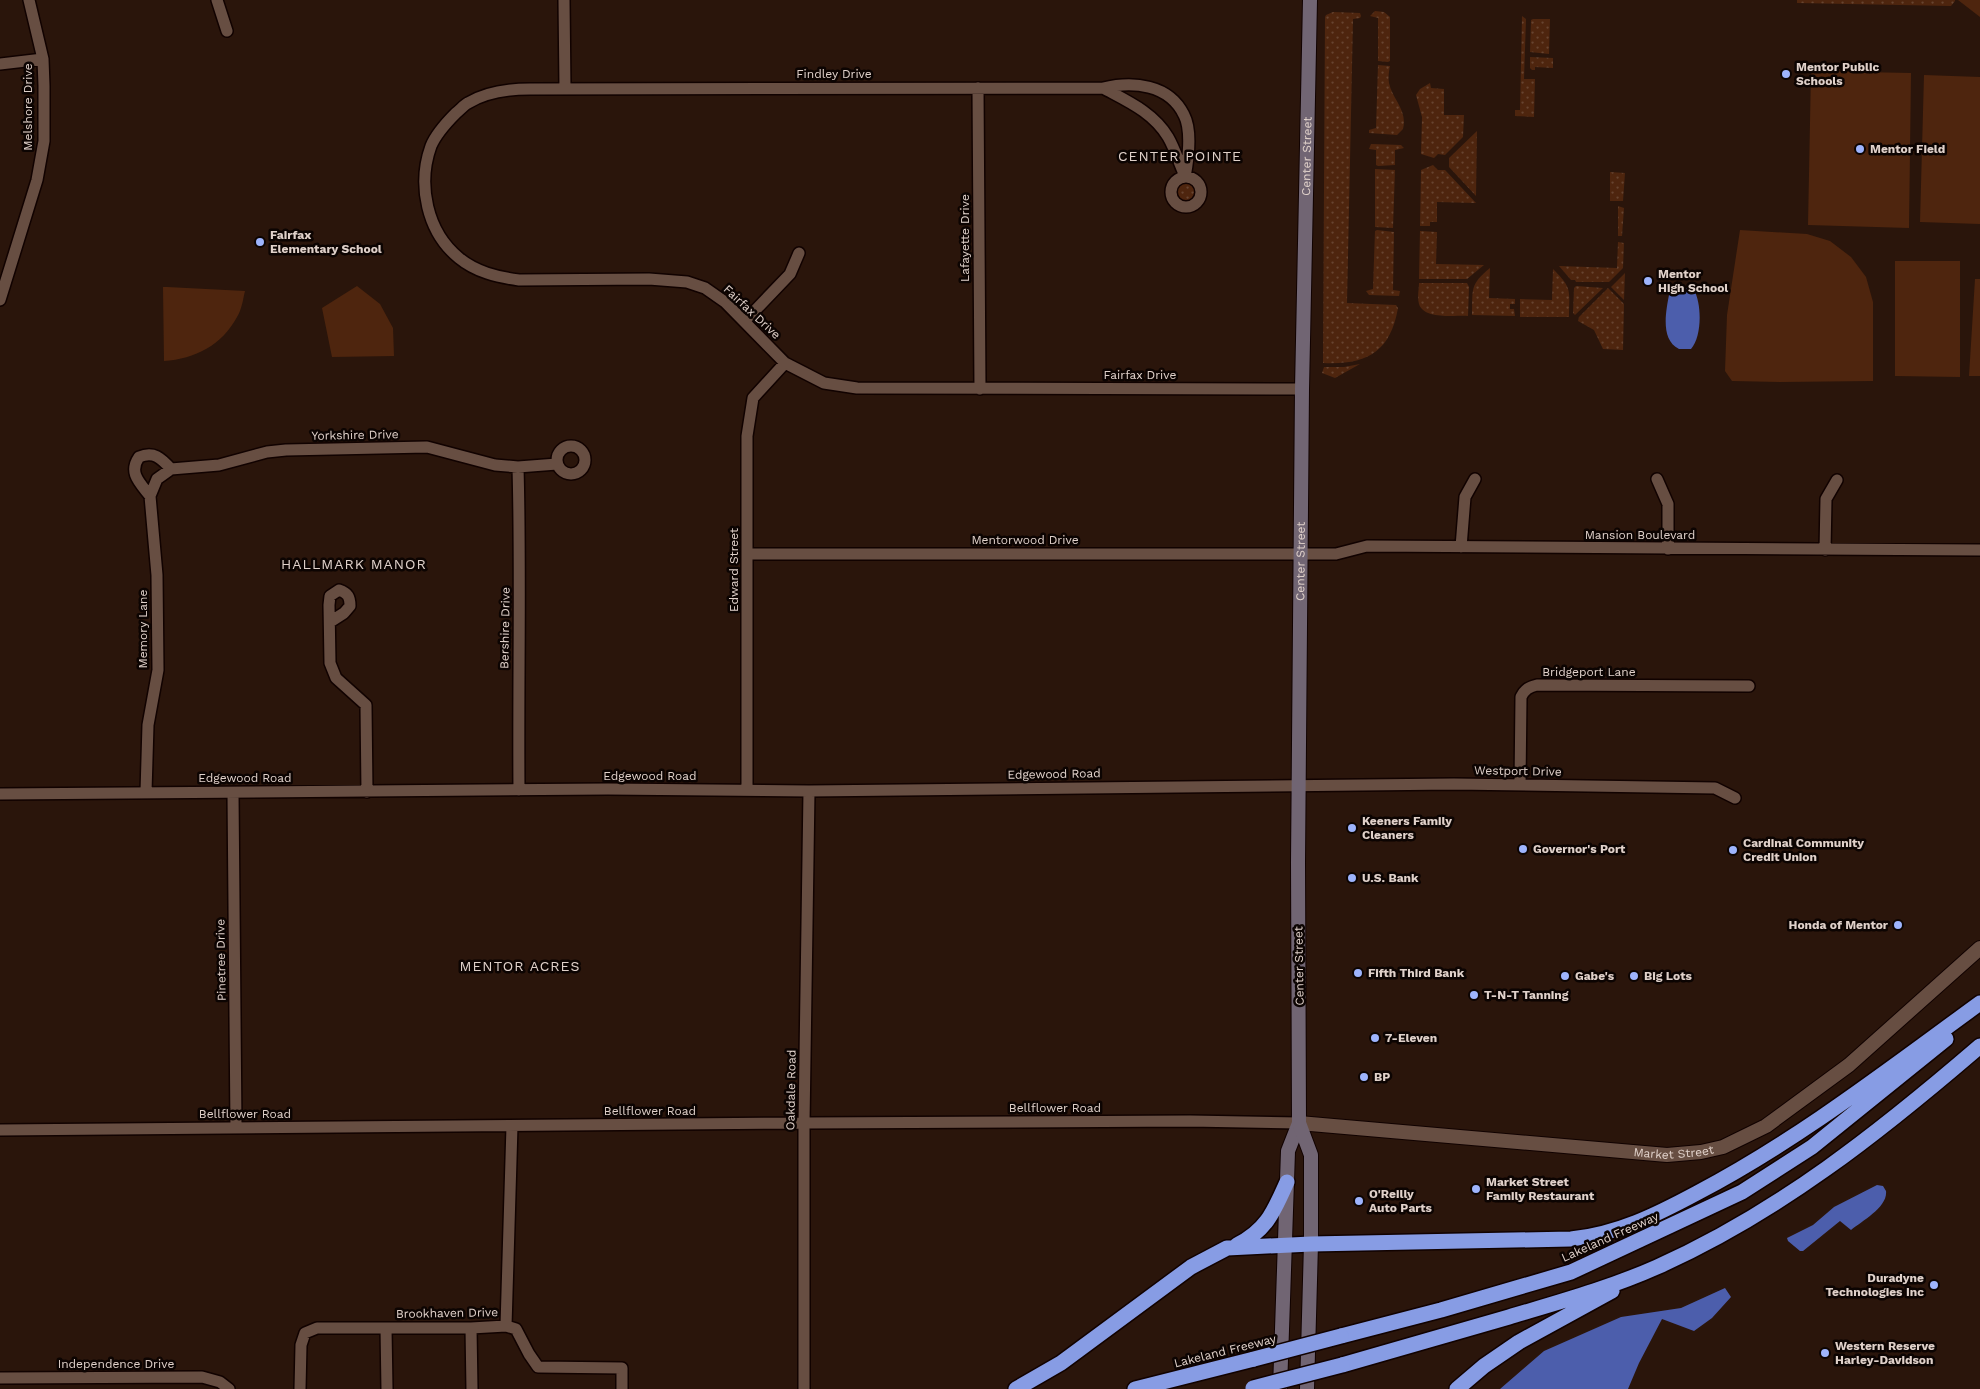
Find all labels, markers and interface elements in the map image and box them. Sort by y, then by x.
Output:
place label: Mentor Public Schools [1796,60,1879,88]
street label: Melshore Drive [21,63,35,151]
street label: Findley Drive [796,67,872,81]
marker: Mentor Public Schools [1780,68,1792,80]
street label: Center Street [1299,116,1315,196]
place label: Mentor Field [1870,142,1945,156]
marker: Mentor Field [1854,143,1866,155]
district label: CENTER POINTE [1118,148,1242,164]
street label: Lafayette Drive [958,194,972,282]
place label: Fairfax Elementary School [270,228,382,256]
marker: Fairfax Elementary School [254,236,266,248]
place label: Mentor High School [1658,267,1728,295]
marker: Mentor High School [1642,275,1654,287]
street label: Fairfax Drive [721,282,783,342]
street label: Fairfax Drive [1104,368,1176,382]
street label: Yorkshire Drive [311,427,399,443]
street label: Center Street [1293,521,1308,601]
street label: Edward Street [727,528,741,612]
street label: Mansion Boulevard [1585,528,1695,542]
street label: Mentorwood Drive [971,533,1079,547]
district label: HALLMARK MANOR [281,556,427,572]
street label: Bershire Drive [497,587,513,669]
street label: Memory Lane [136,589,150,668]
street label: Bridgeport Lane [1542,665,1636,679]
street label: Westport Drive [1474,763,1562,779]
street label: Edgewood Road [1007,766,1101,782]
street label: Edgewood Road [603,769,697,783]
street label: Edgewood Road [198,771,292,785]
place label: Keeners Family Cleaners [1362,814,1452,842]
marker: Keeners Family Cleaners [1346,822,1358,834]
place label: Cardinal Community Credit Union [1743,836,1864,864]
place label: Governor's Port [1533,842,1626,856]
marker: Governor's Port [1517,843,1529,855]
marker: Cardinal Community Credit Union [1727,844,1739,856]
place label: U.S. Bank [1362,871,1419,885]
marker: U.S. Bank [1346,872,1358,884]
place label: Honda of Mentor [1789,918,1889,932]
street label: Pinetree Drive [213,919,229,1001]
marker: Honda of Mentor [1892,919,1904,931]
street label: Center Street [1291,926,1307,1006]
district label: MENTOR ACRES [459,958,581,974]
place label: Fifth Third Bank [1368,966,1465,980]
marker: Fifth Third Bank [1352,967,1364,979]
place label: Gabe's [1575,969,1615,983]
place label: Big Lots [1644,969,1692,983]
marker: Gabe's [1559,970,1571,982]
marker: Big Lots [1628,970,1640,982]
place label: T-N-T Tanning [1484,988,1569,1002]
marker: T-N-T Tanning [1468,989,1480,1001]
place label: 7-Eleven [1385,1031,1437,1045]
marker: 7-Eleven [1369,1032,1381,1044]
street label: Oakdale Road [783,1050,799,1130]
place label: BP [1374,1070,1390,1084]
marker: BP [1358,1071,1370,1083]
street label: Bellflower Road [1009,1101,1101,1115]
street label: Bellflower Road [604,1104,696,1118]
street label: Bellflower Road [199,1107,291,1121]
street label: Market Street [1633,1142,1715,1162]
place label: Market Street Family Restaurant [1486,1175,1595,1203]
marker: Market Street Family Restaurant [1470,1183,1482,1195]
place label: O'Reilly Auto Parts [1369,1187,1433,1215]
marker: O'Reilly Auto Parts [1353,1195,1365,1207]
street label: Lakeland Freeway [1559,1209,1661,1265]
place label: Duradyne Technologies Inc [1825,1271,1924,1299]
marker: Duradyne Technologies Inc [1928,1279,1940,1291]
street label: Brookhaven Drive [396,1305,498,1321]
street label: Lakeland Freeway [1172,1331,1278,1370]
place label: Western Reserve Harley-Davidson [1835,1339,1935,1367]
marker: Western Reserve Harley-Davidson [1819,1347,1831,1359]
street label: Independence Drive [58,1357,174,1371]

